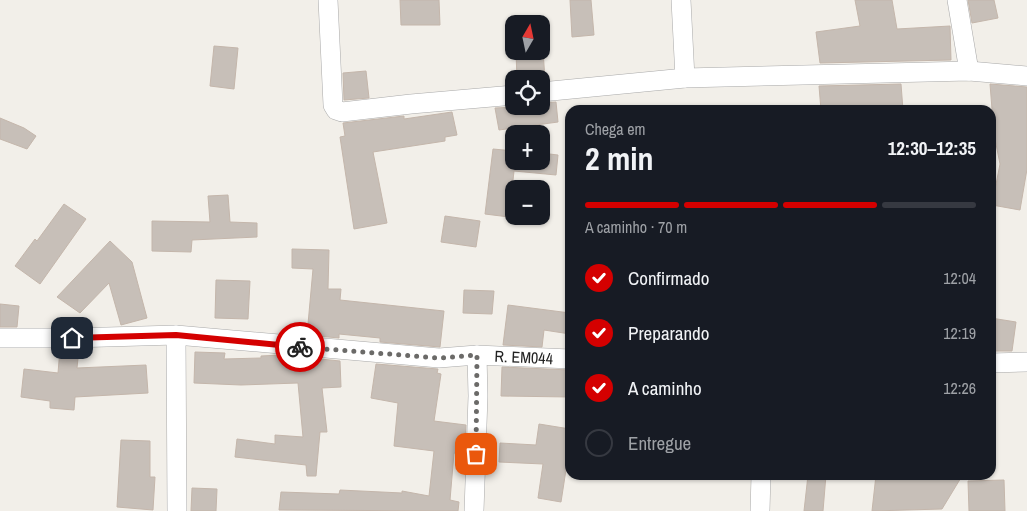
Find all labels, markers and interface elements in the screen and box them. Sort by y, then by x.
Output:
north arrow [505,15,550,60]
map controls [505,15,550,225]
button: locate [505,70,550,115]
text: Chega em [585,118,646,140]
button: + [505,125,550,170]
text: 12:30–12:35 [888,135,976,161]
text: 2 min [585,137,654,180]
button: − [505,180,550,225]
text: A caminho · 70 m [585,216,687,238]
icon: check [585,264,613,292]
text: Confirmado [628,265,709,291]
text: 12:04 [943,267,976,289]
pin [51,317,93,359]
icon: check [585,319,613,347]
text: Preparando [628,320,709,346]
courier [275,322,325,372]
text: 12:19 [943,322,976,344]
icon: home [58,324,86,352]
icon: bike [286,333,314,361]
street label: R. EM044 [494,345,553,369]
icon: check [585,374,613,402]
text: A caminho [628,375,702,401]
text: 12:26 [943,377,976,399]
text: Entregue [628,430,691,456]
pin [455,433,497,475]
icon: bag [462,440,490,468]

